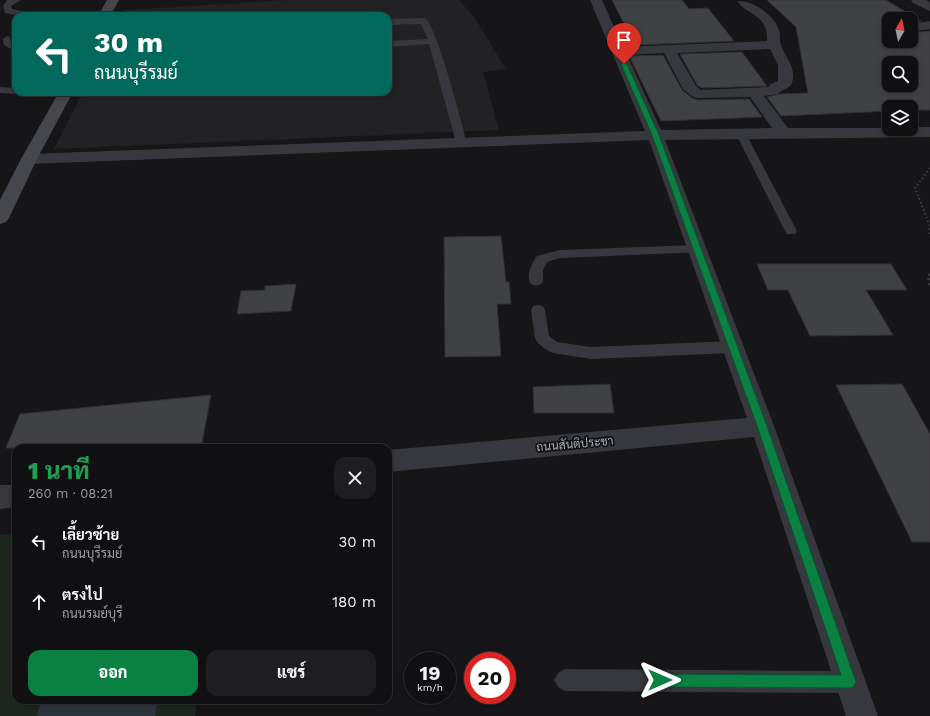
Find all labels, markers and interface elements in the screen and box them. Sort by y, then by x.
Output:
north arrow [882,12,918,48]
map controls [882,12,918,136]
pin [607,23,641,64]
text: 30 m [94,26,163,59]
icon: left [28,28,80,80]
icon: arrive [613,29,635,51]
button: search [882,56,918,92]
text: ถนนบุรีรมย์ [94,62,178,83]
button: layers [882,100,918,136]
street label: ถนนสันติประชา [536,434,614,454]
text: 1 นาที [28,457,90,485]
button: close [334,457,376,499]
text: 260 m · 08:21 [28,486,113,501]
text: เลี้ยวซ้าย [62,526,119,544]
icon: left [28,531,50,553]
text: 30 m [339,533,376,551]
text: ถนนบุรีรมย์ [62,546,123,561]
text: ตรงไป [62,586,103,604]
icon: ahead [28,591,50,613]
text: 180 m [332,593,376,611]
text: ถนนรมย์บุรี [62,606,123,621]
button: ออก [28,650,198,696]
button: แชร์ [206,650,376,696]
speed limit sign: 20 [464,652,516,704]
position arrow [639,659,681,701]
text: 19 [420,661,440,685]
text: km/h [417,682,443,693]

